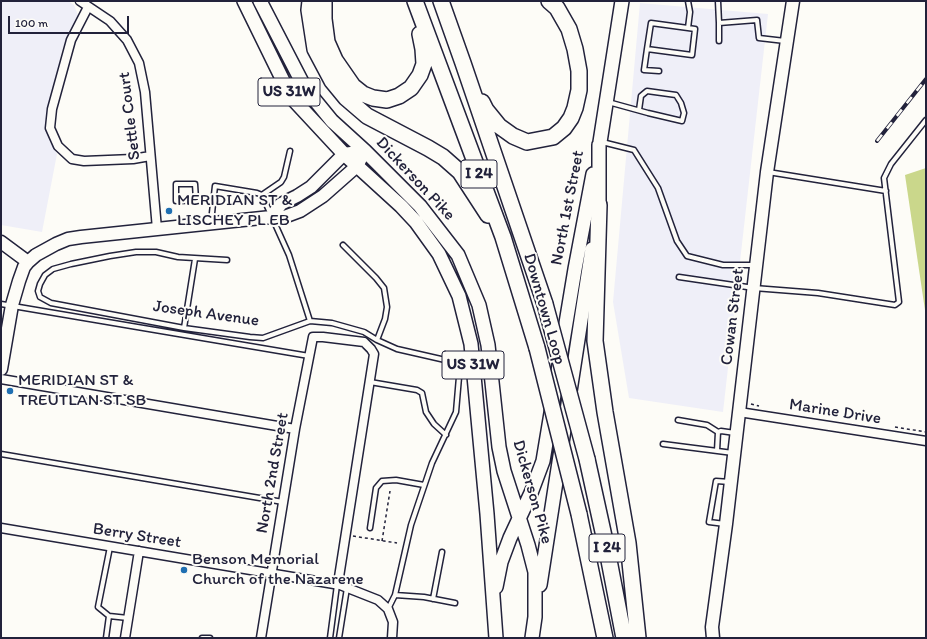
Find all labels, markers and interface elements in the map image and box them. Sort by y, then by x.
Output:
scale bar [10,8,131,34]
text: 100 m [15,16,48,30]
street label: Settle Court [114,71,146,161]
road number: US 31W [258,78,320,106]
street label: Dickerson Pike [371,133,459,225]
street label: North 1st Street [547,149,589,267]
road number: I 24 [461,160,497,188]
place label: MERIDIAN ST & LISCHEY PL EB [177,191,292,231]
marker: MERIDIAN ST & LISCHEY PL EB [164,206,174,216]
street label: Downtown Loop [518,251,570,367]
street label: Cowan Street [717,267,749,367]
street label: Joseph Avenue [152,296,260,332]
road number: US 31W [442,351,504,379]
place label: MERIDIAN ST & TREUTLAN ST SB [18,371,146,411]
marker: MERIDIAN ST & TREUTLAN ST SB [5,386,15,396]
street label: Marine Drive [788,395,882,429]
street label: North 2nd Street [252,411,294,535]
street label: Dickerson Pike [507,438,557,546]
street label: Berry Street [91,519,183,553]
road number: I 24 [589,534,625,562]
place label: Benson Memorial Church of the Nazarene [192,550,364,590]
marker: Benson Memorial Church of the Nazarene [179,565,189,575]

